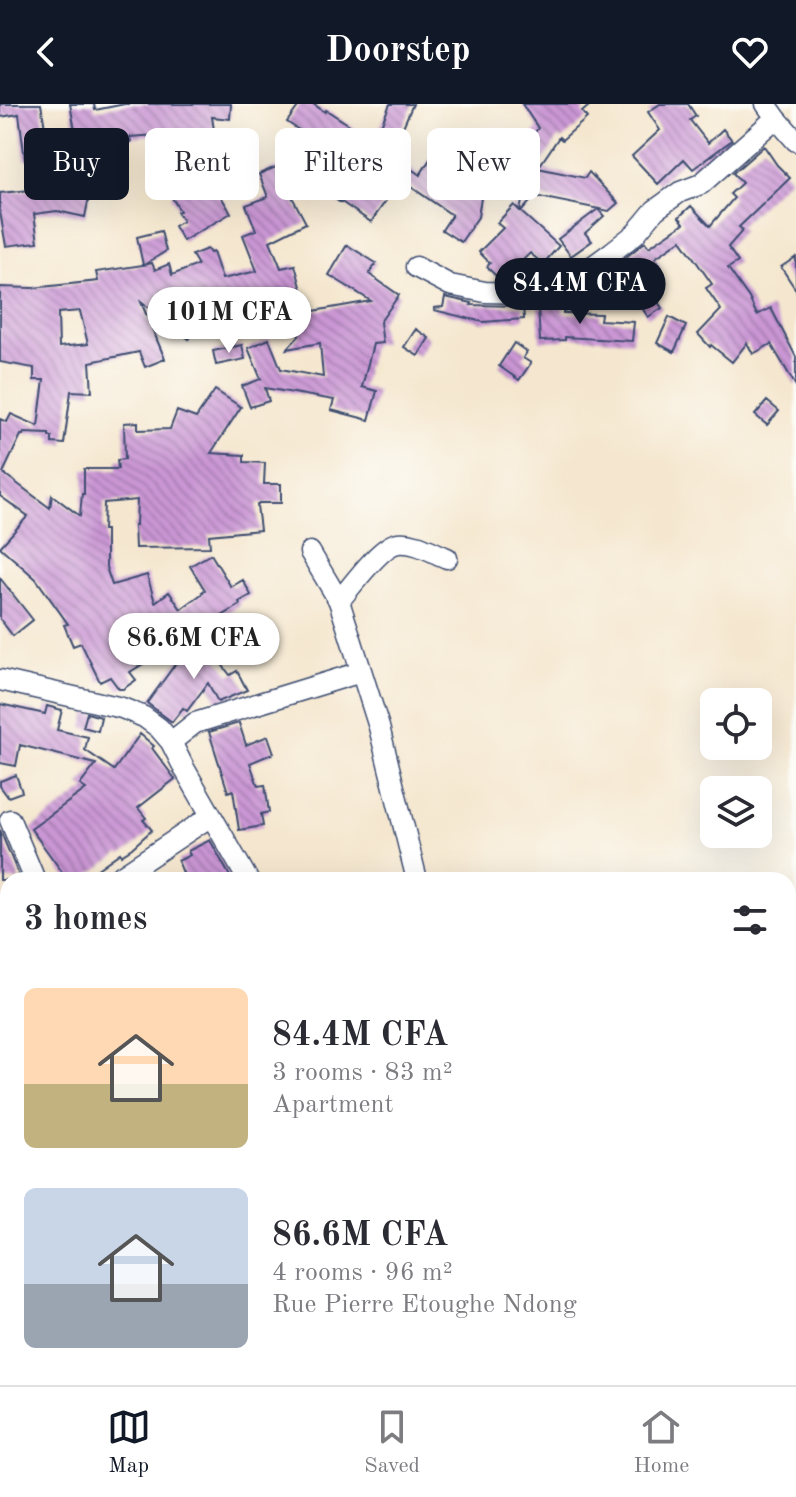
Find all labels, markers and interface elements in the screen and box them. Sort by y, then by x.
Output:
icon: back [24,30,68,74]
icon: heart [728,30,772,74]
text: Doorstep [325,34,471,70]
chip: Buy [24,128,129,200]
chip: Rent [145,128,259,200]
chip: Filters [275,128,411,200]
chip: New [427,128,540,200]
pin: 84.4M CFA [488,258,672,326]
text: 84.4M CFA [513,271,647,297]
pin: 101M CFA [146,287,312,355]
text: 101M CFA [165,300,293,326]
pin: 86.6M CFA [102,613,286,681]
text: 86.6M CFA [127,626,261,652]
map controls [700,688,772,848]
button: locate [700,688,772,760]
button: layers [700,776,772,848]
icon: filters [728,898,772,942]
text: 3 homes [24,903,147,937]
text: 84.4M CFA [272,1019,448,1053]
icon: home [88,1020,184,1116]
text: 3 rooms · 83 m² [272,1060,453,1086]
text: Apartment [272,1092,394,1118]
text: 86.6M CFA [272,1219,448,1253]
icon: home [88,1220,184,1316]
text: 4 rooms · 96 m² [272,1260,453,1286]
text: Rue Pierre Etoughe Ndong [272,1292,577,1318]
tab: Map [107,1405,151,1480]
tab: Saved [364,1405,420,1480]
tab: Home [633,1405,689,1480]

